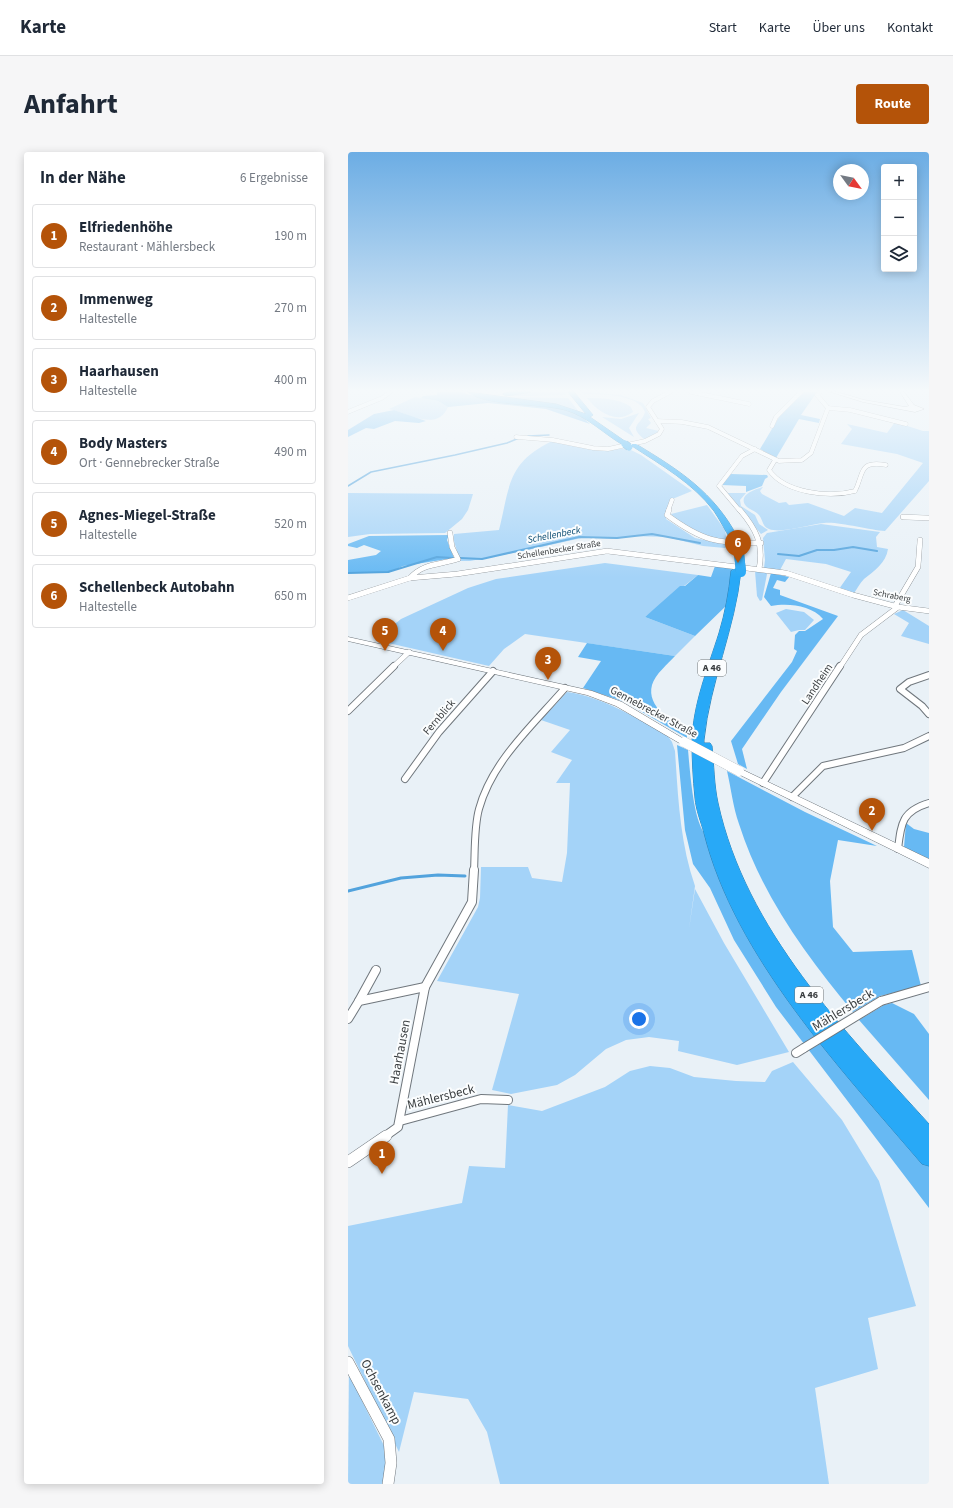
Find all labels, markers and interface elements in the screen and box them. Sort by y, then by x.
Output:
text: Karte [20,14,66,41]
text: Start [709,18,737,38]
text: Karte [759,18,790,38]
text: Über uns [812,18,865,38]
text: Kontakt [887,18,933,38]
text: Anfahrt [24,84,118,124]
button: Route [856,84,929,124]
north arrow [833,164,869,200]
map controls [881,164,917,272]
button: + [881,164,917,200]
text: In der Nähe [40,166,126,190]
text: 6 Ergebnisse [240,169,308,187]
button: − [881,200,917,236]
text: Elfriedenhöhe [79,217,173,238]
text: 1 [51,227,57,245]
text: 190 m [274,227,307,245]
button: layers [881,236,917,272]
text: Restaurant · Mählersbeck [79,238,215,256]
text: Immenweg [79,289,153,310]
text: 2 [51,299,57,317]
text: 270 m [274,299,307,317]
text: Haltestelle [79,310,137,328]
text: Haarhausen [79,361,159,382]
text: 3 [51,371,57,389]
text: 400 m [274,371,307,389]
text: Haltestelle [79,382,137,400]
text: Body Masters [79,433,167,454]
text: 4 [51,443,57,461]
text: 490 m [274,443,307,461]
text: Ort · Gennebrecker Straße [79,454,220,472]
text: Agnes-Miegel-Straße [79,505,216,526]
text: 5 [51,515,57,533]
text: 520 m [274,515,307,533]
water label: Schellenbeck [526,523,582,547]
text: Haltestelle [79,526,137,544]
pin: 6 [725,530,751,563]
street label: Schellenbecker Straße [516,537,602,563]
text: Schellenbeck Autobahn [79,577,235,598]
street label: Schraberg [872,586,912,606]
text: 6 [51,587,57,605]
text: 650 m [274,587,307,605]
text: Haltestelle [79,598,137,616]
pin: 5 [372,618,398,651]
pin: 4 [430,618,456,651]
pin: 3 [535,647,561,680]
road number: A 46 [698,660,726,676]
street label: Landheim [798,661,836,707]
street label: Gennebrecker Straße [608,683,701,742]
street label: Fernblick [419,696,459,738]
pin: 2 [859,798,885,831]
street label: Mählersbeck [809,984,878,1035]
road number: A 46 [795,987,823,1003]
your location [629,1009,649,1029]
street label: Haarhausen [385,1018,415,1086]
street label: Mählersbeck [405,1080,477,1114]
pin: 1 [369,1141,395,1174]
street label: Ochsenkamp [356,1356,406,1428]

